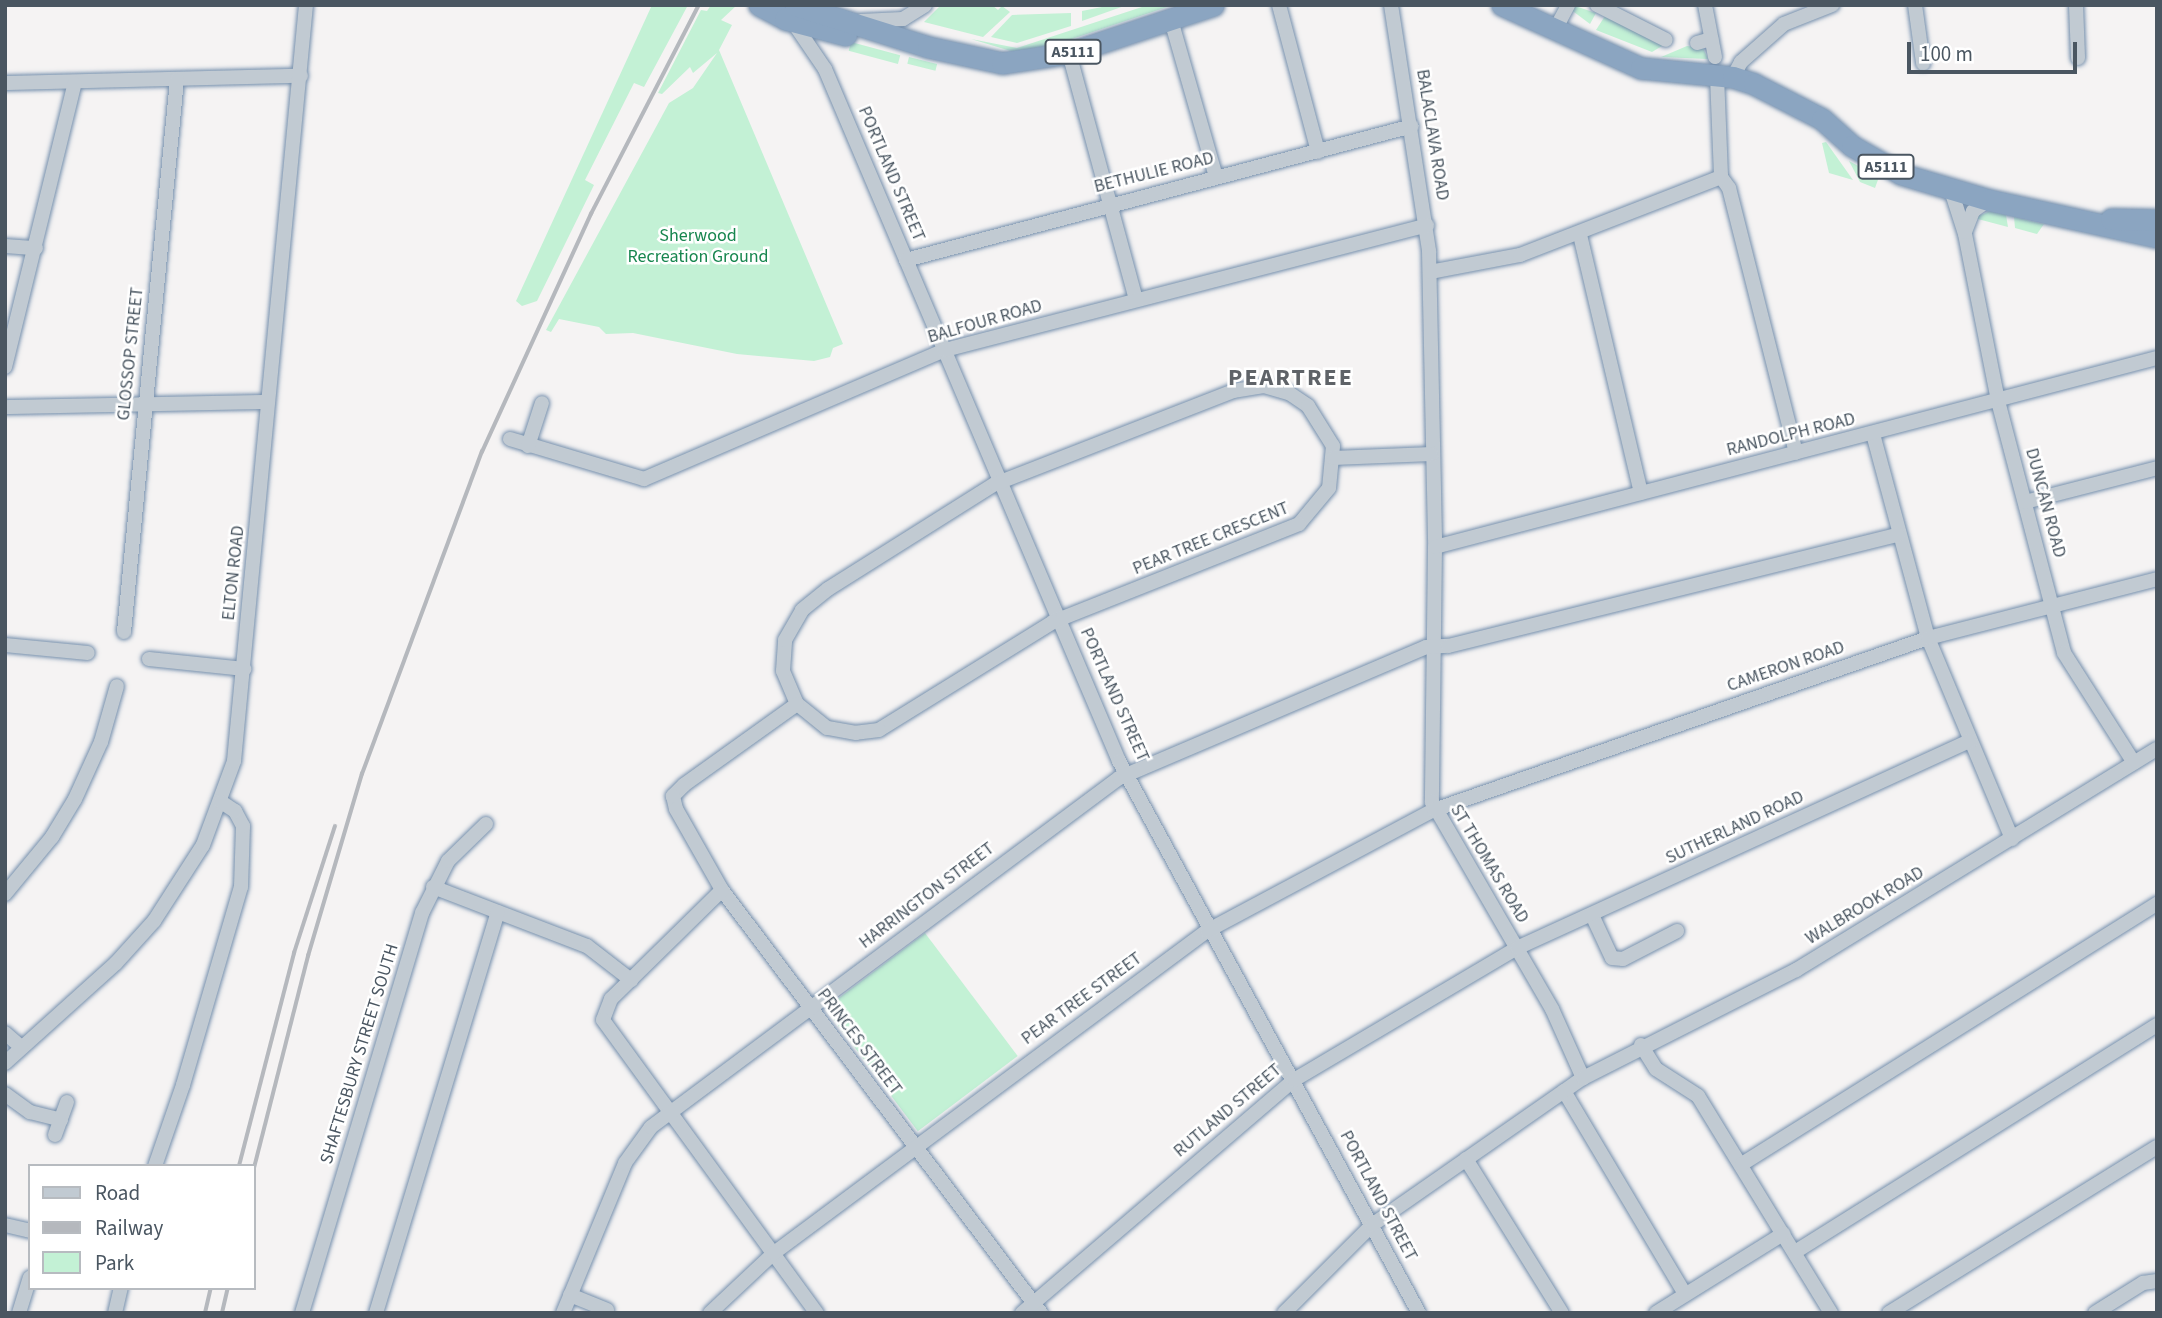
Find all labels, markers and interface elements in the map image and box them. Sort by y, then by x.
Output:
scale bar [1910,28,2080,72]
text: 100 m [1920,39,1973,69]
road number: A5111 [1043,40,1103,64]
street label: BALACLAVA ROAD [1411,68,1453,202]
street label: PORTLAND STREET [853,103,929,245]
street label: BETHULIE ROAD [1092,148,1216,198]
road number: A5111 [1856,154,1916,180]
park label: Sherwood Recreation Ground [627,226,769,268]
street label: GLOSSOP STREET [113,286,149,422]
street label: BALFOUR ROAD [925,295,1045,349]
district label: PEARTREE [1229,364,1353,392]
street label: RANDOLPH ROAD [1724,409,1858,461]
street label: DUNCAN ROAD [2020,446,2070,560]
street label: PEAR TREE CRESCENT [1130,498,1292,580]
street label: ELTON ROAD [218,524,250,622]
street label: PORTLAND STREET [1075,625,1153,765]
street label: CAMERON ROAD [1724,637,1848,697]
street label: SUTHERLAND ROAD [1662,786,1808,870]
street label: ST THOMAS ROAD [1445,801,1533,927]
street label: HARRINGTON STREET [855,838,999,954]
street label: WALBROOK ROAD [1802,862,1928,950]
street label: SHAFTESBURY STREET SOUTH [316,941,404,1167]
street label: PEAR TREE STREET [1018,948,1146,1050]
street label: PRINCES STREET [812,985,906,1099]
street label: RUTLAND STREET [1170,1060,1286,1162]
street label: PORTLAND STREET [1335,1127,1421,1265]
legend [28,1164,256,1290]
text: Road [95,1178,140,1208]
text: Railway [95,1213,163,1243]
text: Park [95,1248,134,1278]

